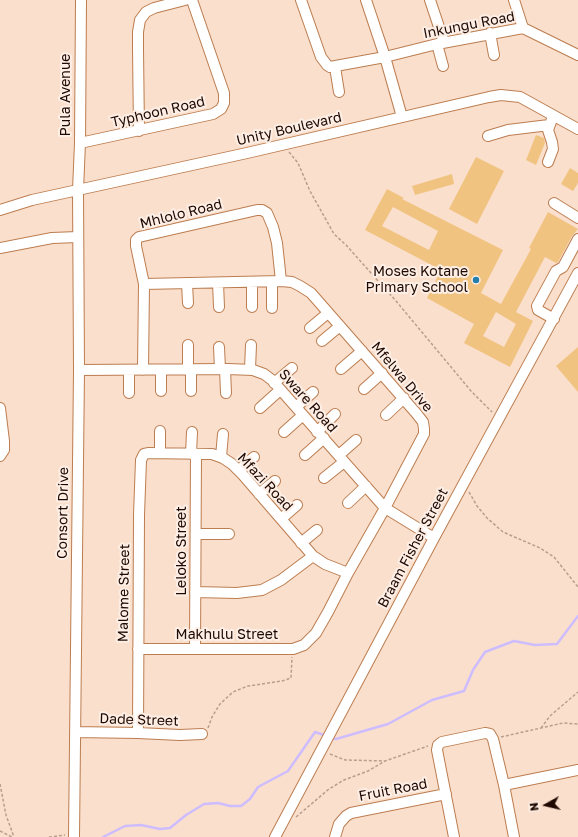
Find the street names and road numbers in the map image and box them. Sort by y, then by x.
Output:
street label: Inkungu Road [422,8,516,42]
street label: Pula Avenue [58,54,74,136]
street label: Typhoon Road [109,93,207,131]
street label: Unity Boulevard [235,109,343,149]
street label: Mhlolo Road [138,196,224,232]
street label: Mfelwa Drive [368,338,436,416]
street label: Sware Road [275,366,341,436]
street label: Mfazi Road [234,449,296,515]
street label: Consort Drive [54,467,72,559]
street label: Braam Fisher Street [374,485,452,611]
street label: Leloko Street [174,506,190,596]
street label: Malome Street [115,544,133,642]
street label: Makhulu Street [176,627,278,643]
street label: Dade Street [99,710,179,730]
street label: Fruit Road [357,775,429,805]

